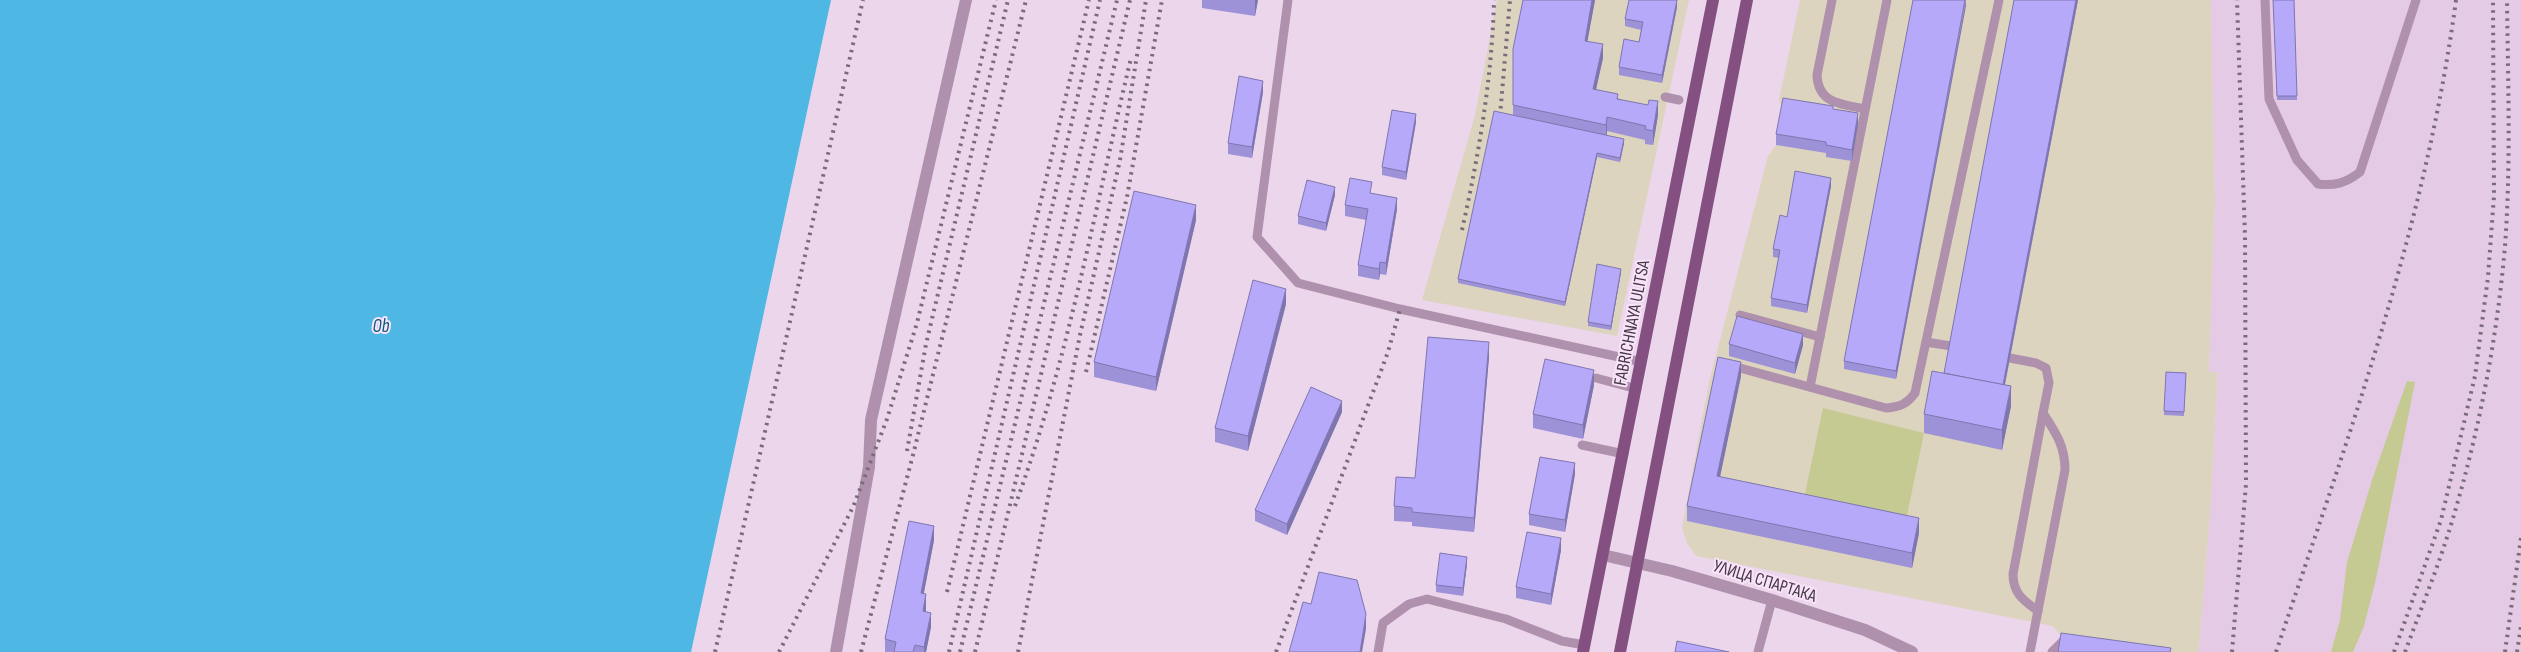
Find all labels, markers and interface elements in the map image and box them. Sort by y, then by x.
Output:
street label: FABRICHNAYA ULITSA [1610,258,1655,388]
water label: Ob [373,315,390,338]
street label: УЛИЦА СПАРТАКА [1711,555,1819,607]

